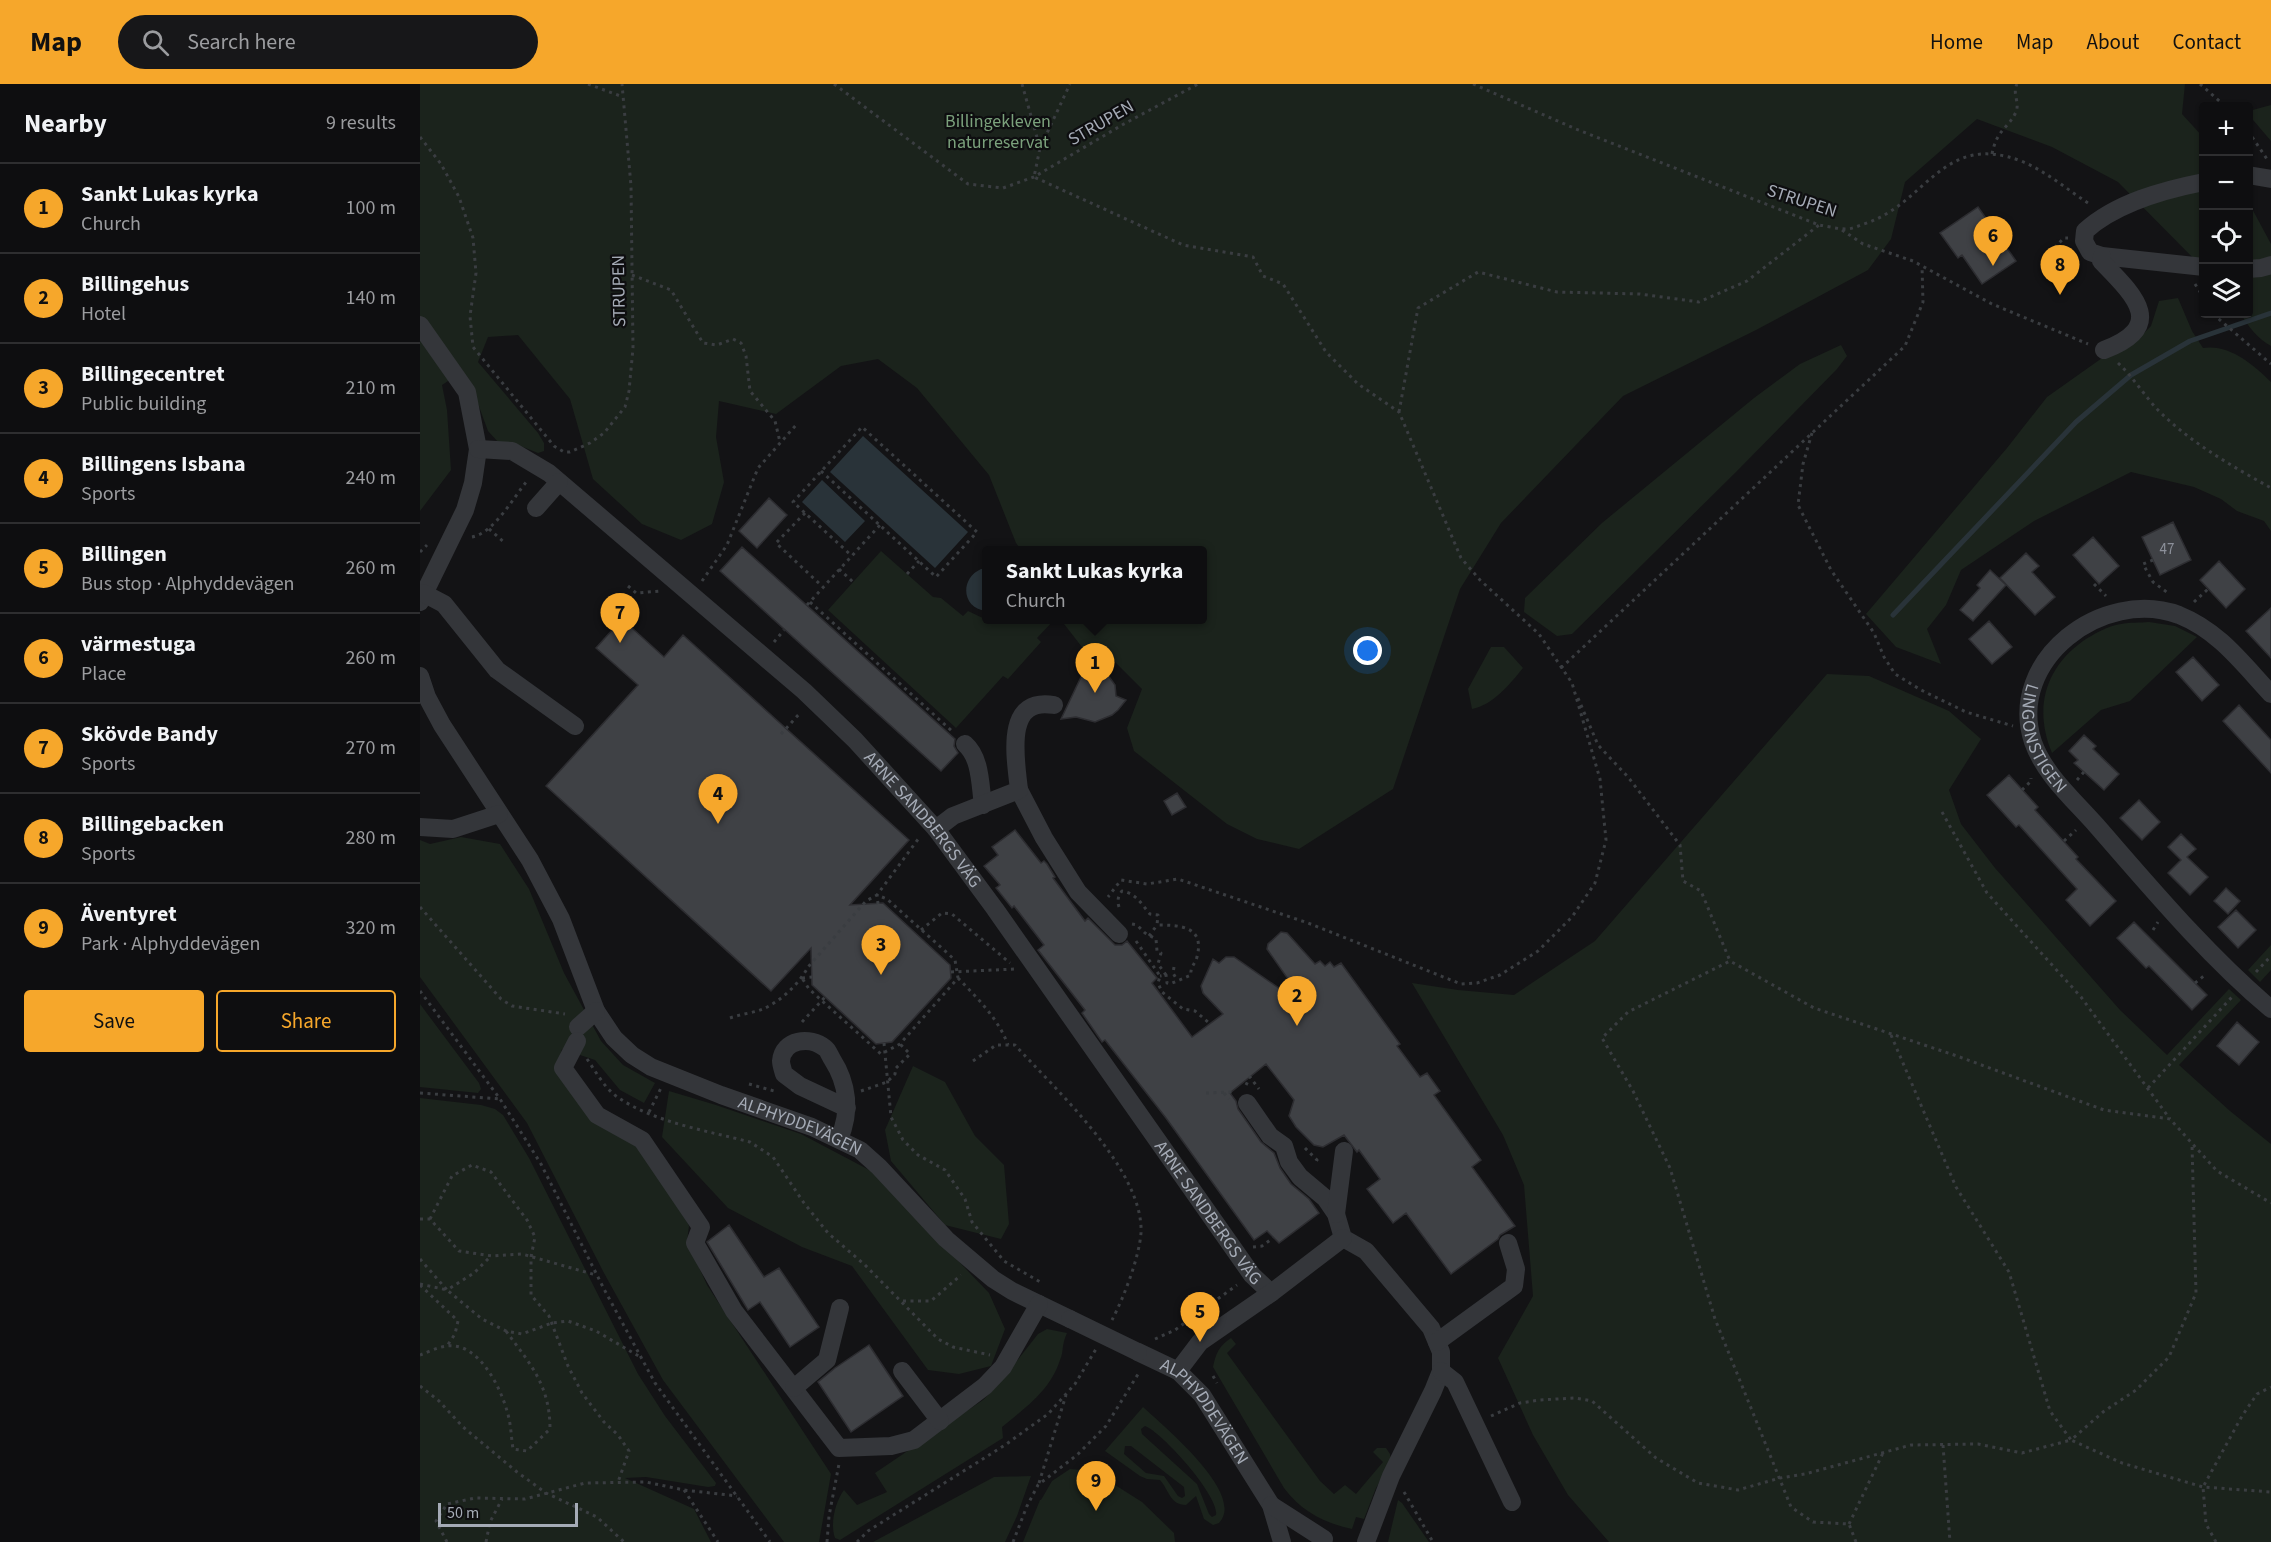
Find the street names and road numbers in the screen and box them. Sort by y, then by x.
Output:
street label: STRUPEN [1064,94,1138,152]
street label: STRUPEN [1764,178,1840,224]
street label: STRUPEN [606,255,632,327]
street label: LINGONSTIGEN [2016,681,2073,798]
street label: ARNE SANDBERGS VÄG [859,746,988,893]
street label: ALPHYDDEVÄGEN [735,1090,866,1162]
street label: ARNE SANDBERGS VÄG [1149,1135,1267,1291]
street label: ALPHYDDEVÄGEN [1156,1352,1255,1469]

